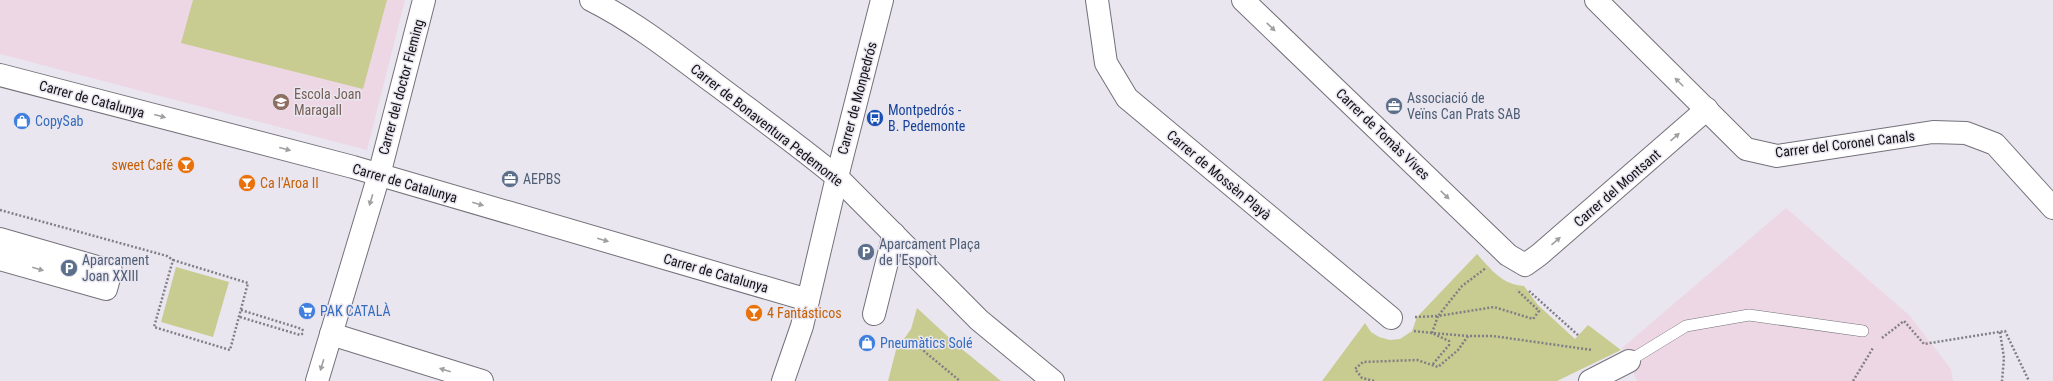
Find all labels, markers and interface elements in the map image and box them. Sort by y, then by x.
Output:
street label: Carrer del doctor Fleming [375,17,427,157]
one-way arrow [1266,22,1276,32]
street label: Carrer de Monpedrós [834,40,880,156]
street label: Carrer de Bonaventura Pedemonte [688,61,847,190]
street label: Carrer de Catalunya [38,77,146,121]
one-way arrow [1674,77,1684,87]
street label: Carrer de Tomàs Vives [1333,85,1433,183]
place label: Escola Joan Maragall [294,86,361,118]
place label: Associació de Veïns Can Prats SAB [1407,90,1521,122]
school or university icon: Escola Joan Maragall [271,92,291,112]
office icon: Associació de Veïns Can Prats SAB [1384,96,1404,116]
place label: Montpedrós - B. Pedemonte [888,102,966,134]
bus stop icon: Montpedrós - B. Pedemonte [865,108,885,128]
shop icon: CopySab [12,111,32,131]
place label: CopySab [35,113,84,129]
one-way arrow [154,113,166,119]
street label: Carrer de Mossèn Playà [1164,127,1274,223]
street label: Carrer del Coronel Canals [1774,127,1916,161]
one-way arrow [1670,132,1680,141]
one-way arrow [280,146,292,152]
street label: Carrer del Montsant [1570,146,1664,230]
bar icon: sweet Café [176,155,196,175]
place label: sweet Café [112,157,173,173]
street label: Carrer de Catalunya [351,160,459,206]
office icon: AEPBS [500,169,520,189]
place label: AEPBS [523,171,561,187]
bar icon: Ca l'Aroa II [237,173,257,193]
place label: Ca l'Aroa II [260,175,319,191]
one-way arrow [1440,190,1450,199]
one-way arrow [368,194,374,206]
one-way arrow [472,201,484,207]
place label: Aparcament Plaça de l'Esport [879,236,980,268]
one-way arrow [1551,236,1561,245]
one-way arrow [597,237,609,243]
parking icon: Aparcament Plaça de l'Esport [856,242,876,262]
street label: Carrer de Catalunya [662,250,770,296]
place label: Aparcament Joan XXIII [82,252,149,284]
parking icon: Aparcament Joan XXIII [59,258,79,278]
one-way arrow [32,266,44,272]
supermarket icon: PAK CATALÀ [297,301,317,321]
place label: PAK CATALÀ [320,302,391,319]
bar icon: 4 Fantásticos [744,303,764,323]
place label: 4 Fantásticos [767,305,842,321]
shop icon: Pneumàtics Solé [857,333,877,353]
place label: Pneumàtics Solé [880,335,973,351]
one-way arrow [319,359,325,371]
one-way arrow [438,367,450,373]

